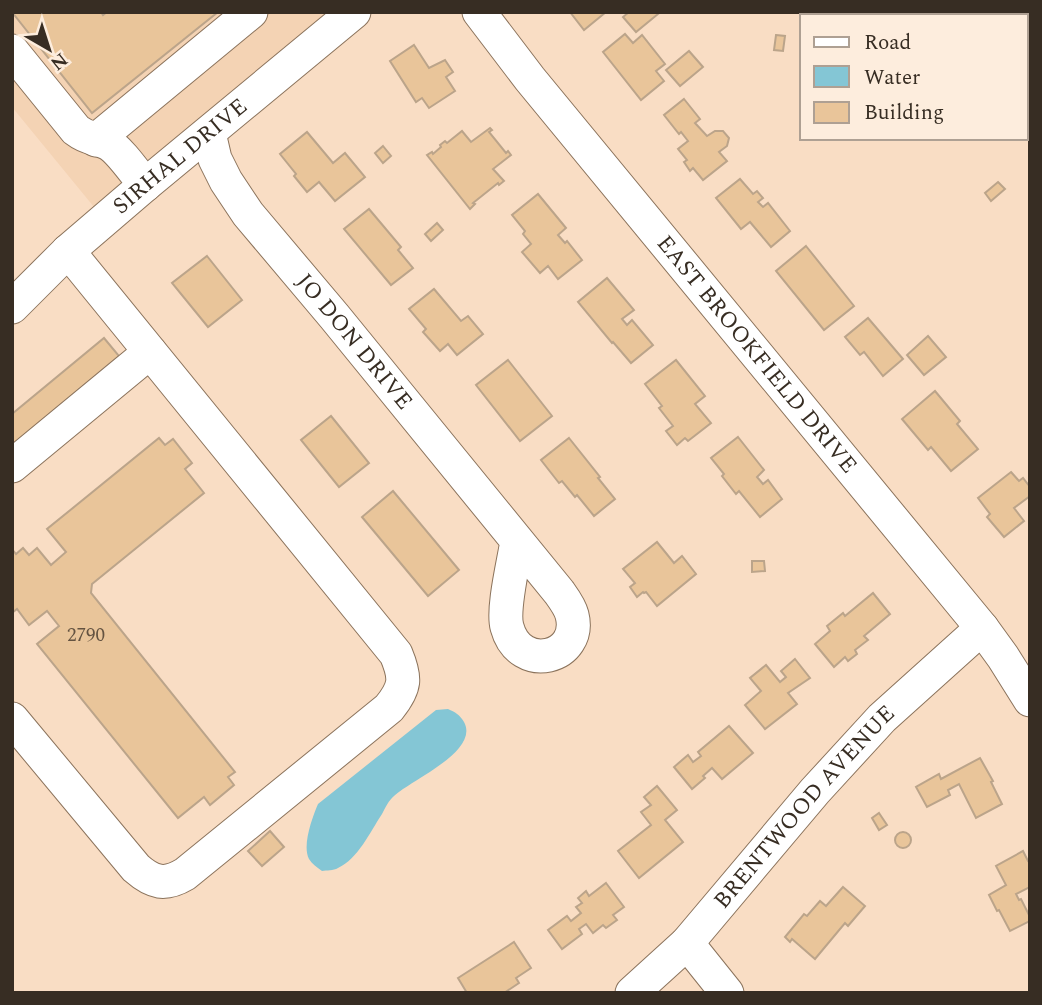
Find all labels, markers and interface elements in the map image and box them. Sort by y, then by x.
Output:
north arrow [14,14,84,84]
legend [800,14,1028,140]
text: Road [864,27,911,59]
text: N [44,45,74,77]
text: Water [864,62,920,94]
street label: SIRHAL DRIVE [105,89,255,223]
text: Building [864,97,944,129]
street label: EAST BROOKFIELD DRIVE [648,228,866,481]
street label: JO DON DRIVE [287,265,421,418]
house number: 2790 [67,621,105,650]
street label: BRENTWOOD AVENUE [705,697,903,917]

